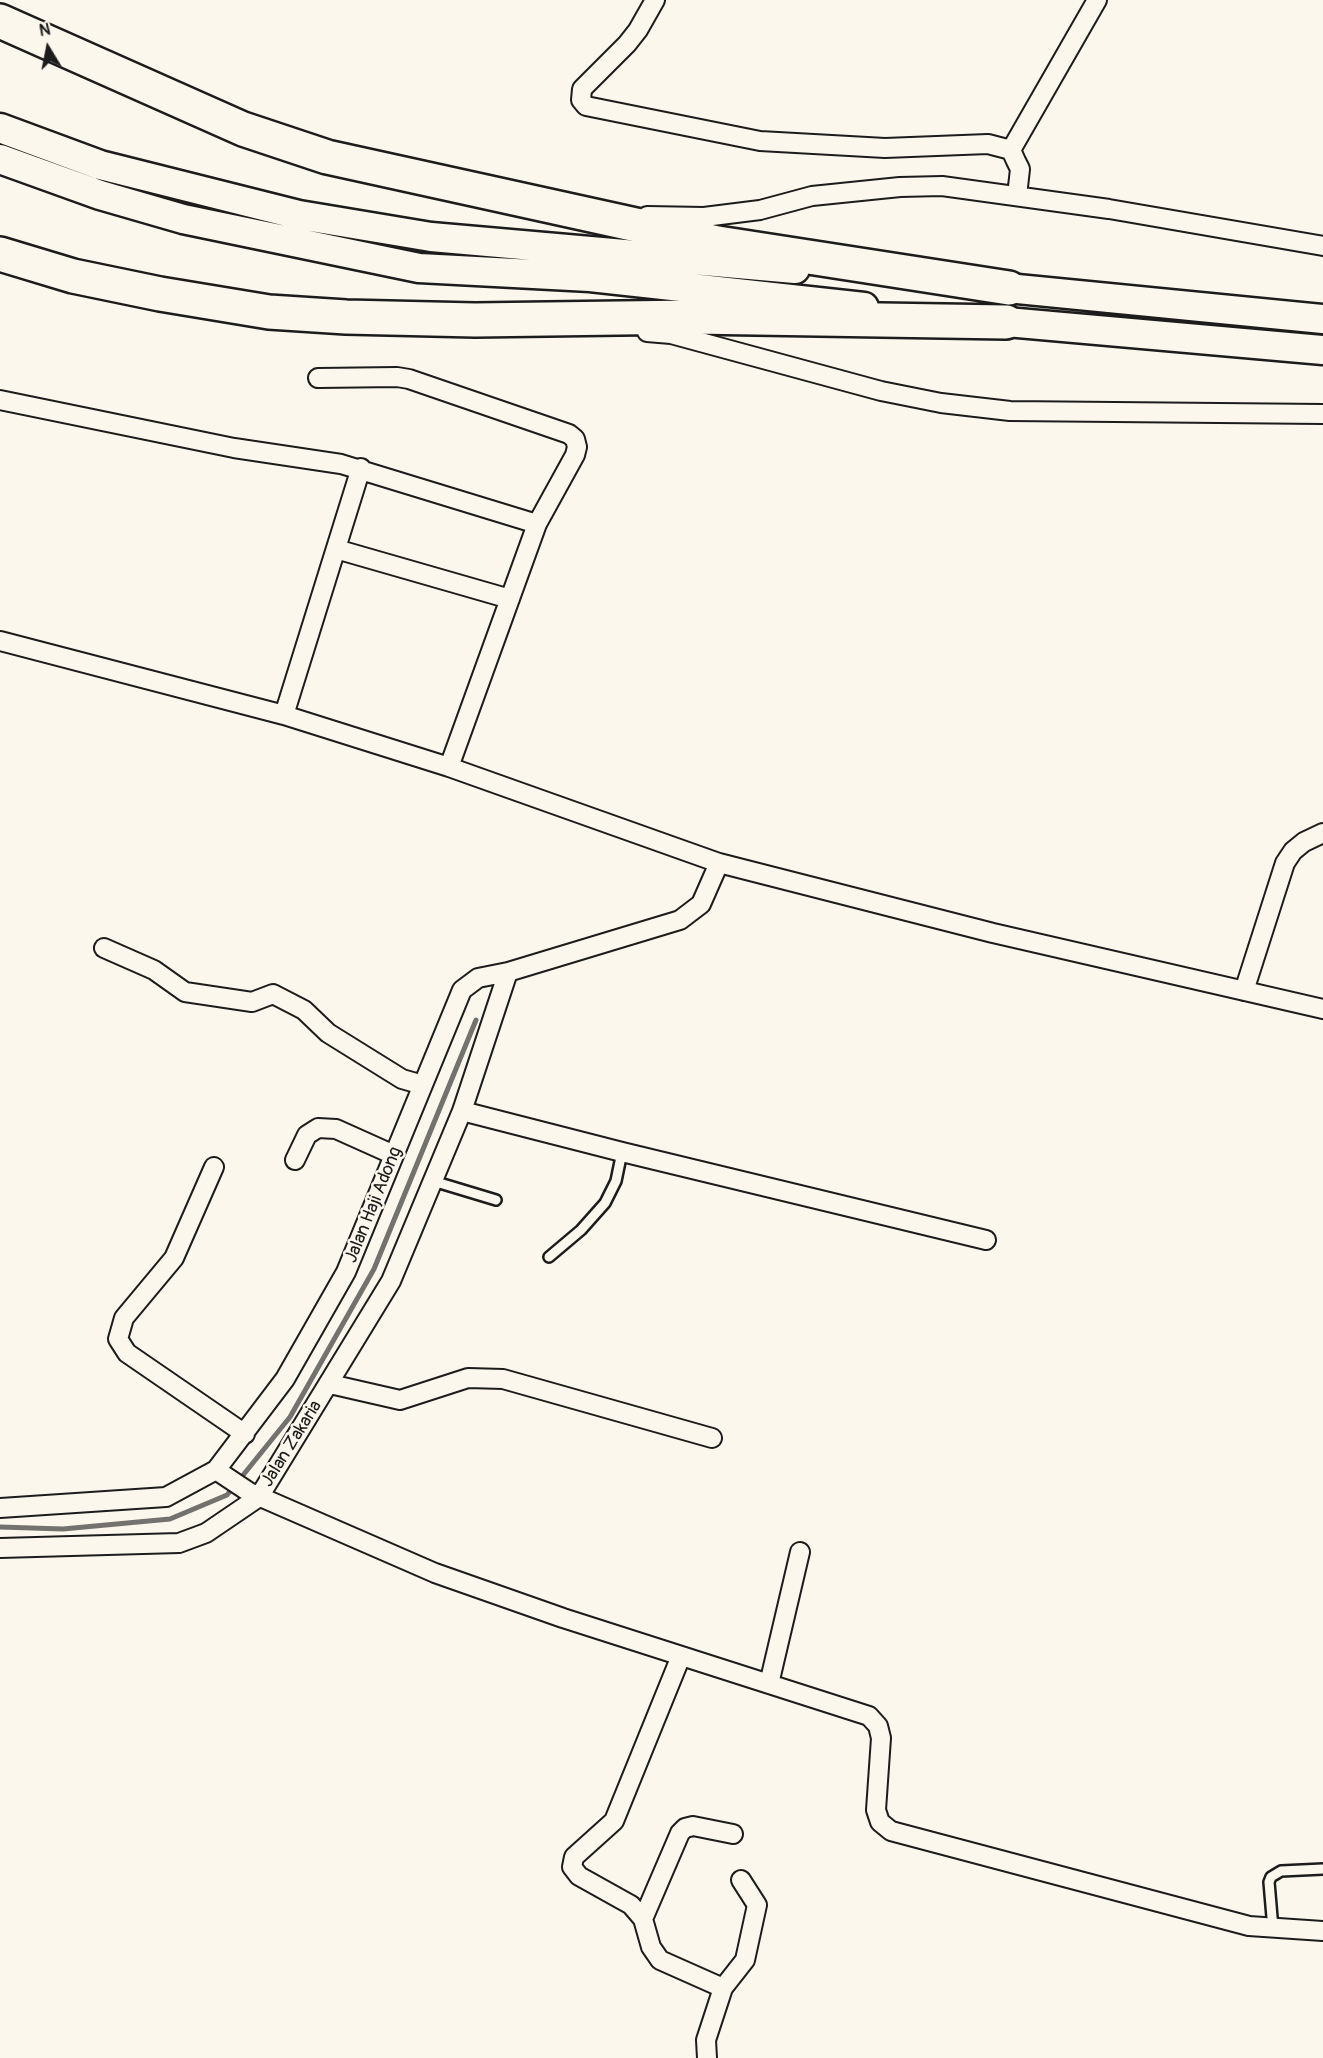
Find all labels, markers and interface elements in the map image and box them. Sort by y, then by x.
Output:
north arrow [18,18,78,78]
text: N [38,19,52,41]
street label: Jalan Haji Adong [341,1144,407,1266]
street label: Jalan Zakaria [257,1397,327,1491]

